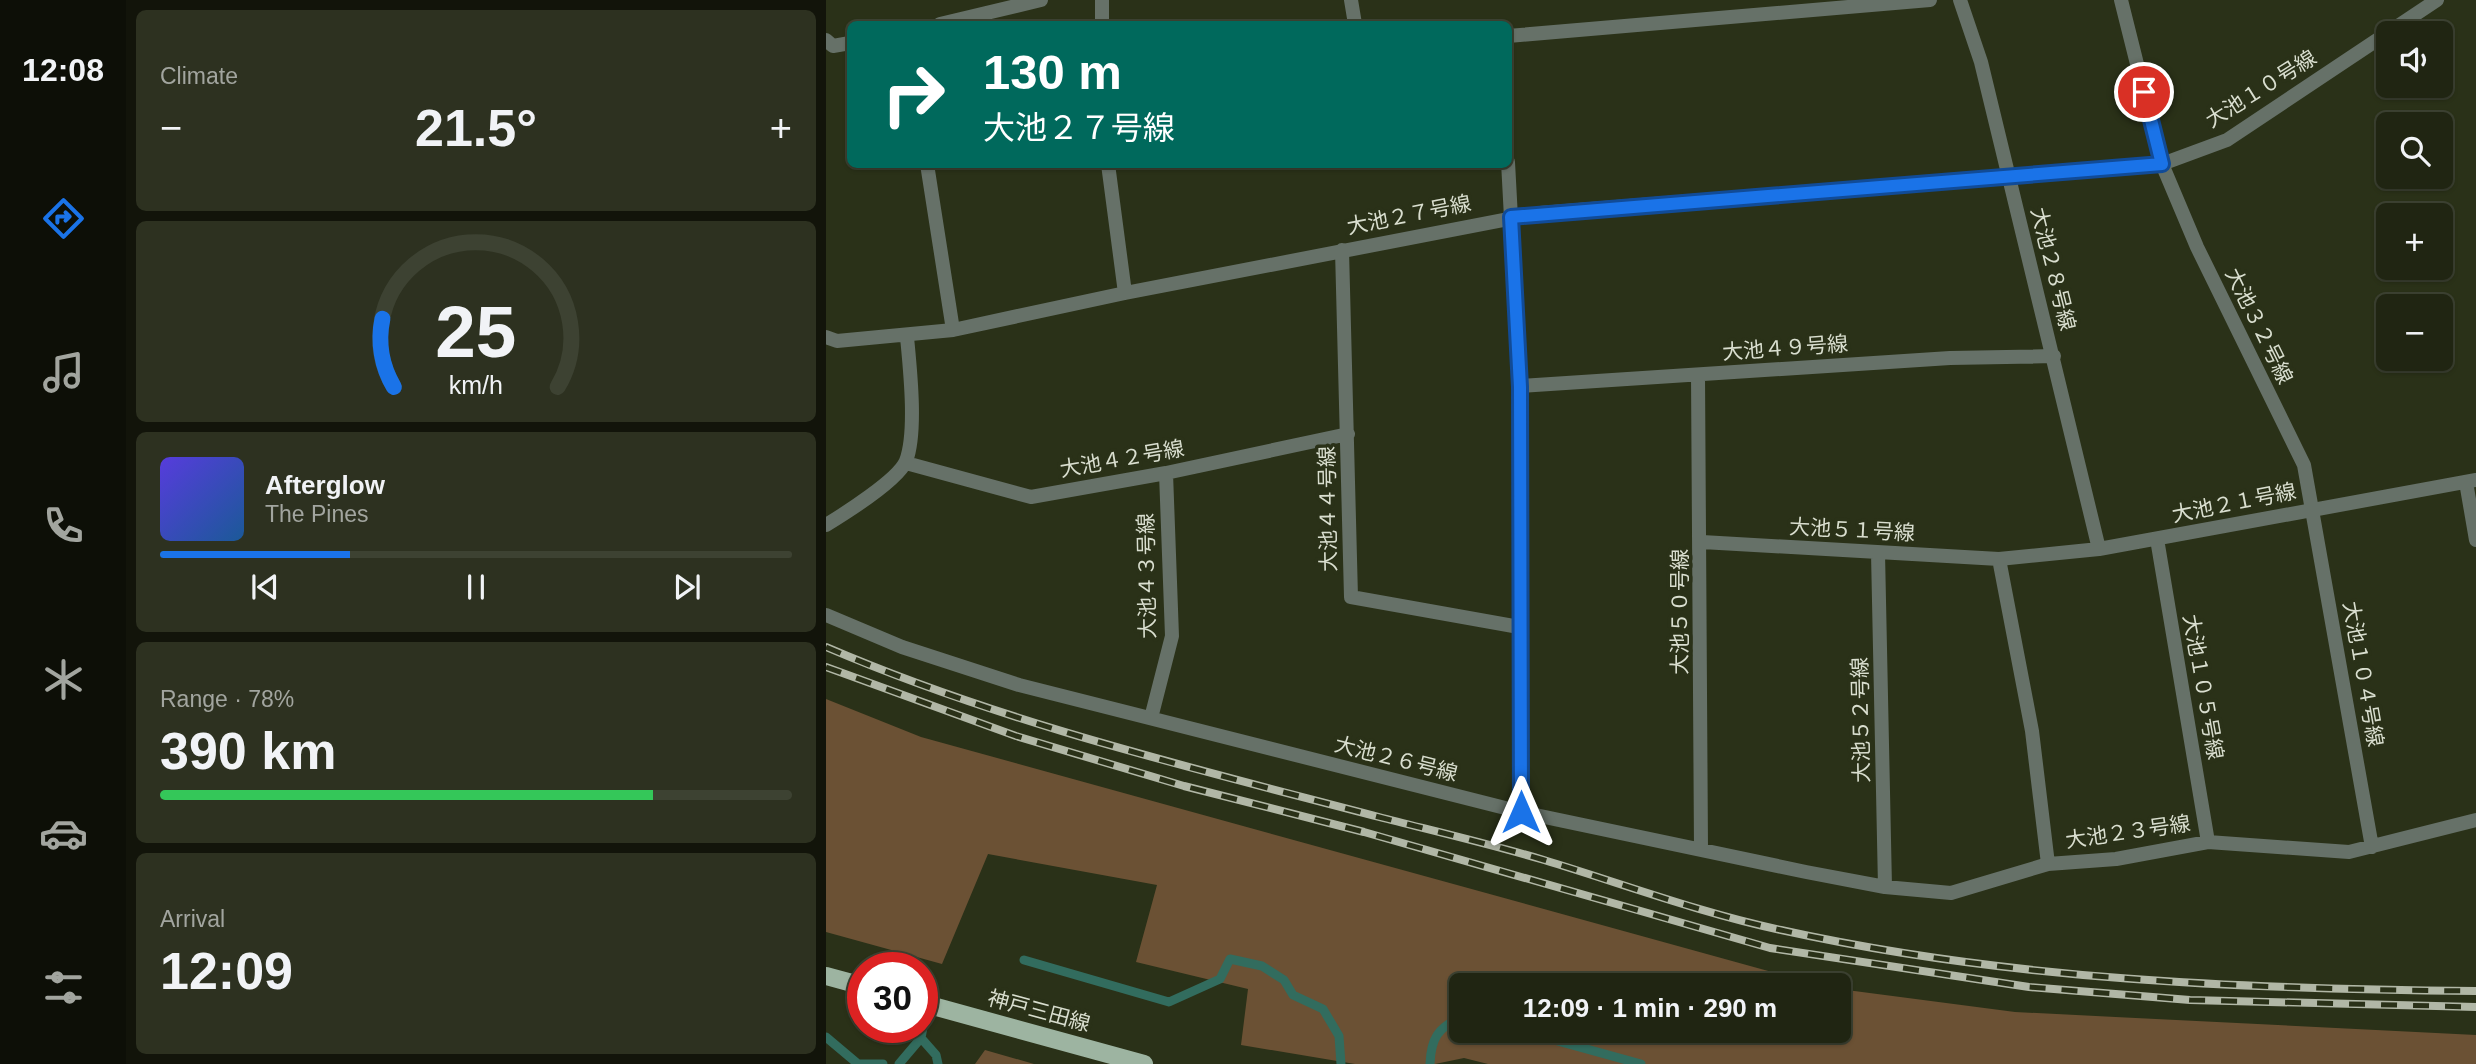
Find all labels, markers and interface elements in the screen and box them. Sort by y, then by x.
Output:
map controls [2376,21,2453,371]
button: sound [2376,21,2453,98]
text: 130 m [983,45,1122,99]
street label: 大池１０号線 [2201,45,2320,132]
icon: right [868,49,959,140]
text: 12:08 [22,52,104,88]
pin [2114,62,2174,122]
text: Climate [160,63,238,89]
icon: arrive [2125,73,2163,111]
text: 21.5° [415,99,537,157]
text: − [160,107,182,149]
text: + [770,107,792,149]
text: 大池２７号線 [983,110,1175,146]
button: search [2376,112,2453,189]
street label: 大池２７号線 [1345,191,1473,238]
icon: directions [39,194,88,243]
button: + [2376,203,2453,280]
street label: 大池２８号線 [2027,205,2080,333]
street label: 大池３２号線 [2221,264,2297,387]
text: 25 [436,292,516,373]
button: − [2376,294,2453,371]
street label: 大池４９号線 [1721,332,1849,363]
icon: music [39,348,88,397]
text: km/h [449,371,503,399]
street label: 大池４２号線 [1058,436,1186,481]
street label: 大池４４号線 [1315,446,1340,572]
text: Afterglow [265,470,385,500]
street label: 大池２１号線 [2170,479,2298,526]
icon: phone [39,501,88,550]
text: The Pines [265,501,369,527]
street label: 大池４３号線 [1134,513,1159,639]
street label: 大池５１号線 [1789,515,1916,544]
street label: 大池５０号線 [1668,549,1691,675]
icon: previous [246,568,284,606]
icon: pause [457,568,495,606]
icon: next [668,568,706,606]
street label: 大池１０４号線 [2339,600,2388,748]
street label: 大池１０５号線 [2179,613,2228,761]
icon: climate [39,655,88,704]
street label: 大池５２号線 [1848,657,1873,783]
text: Range · 78% [160,686,294,712]
text: 390 km [160,722,336,780]
street label: 大池２６号線 [1332,732,1460,785]
position arrow [1484,775,1558,849]
icon: car [39,809,88,858]
street label: 大池２３号線 [2064,811,2192,852]
text: Arrival [160,906,225,932]
text: 12:09 [160,942,293,1000]
speed limit sign: 30 [847,952,938,1043]
icon: filters [39,963,88,1012]
street label: 神戸三田線 [985,986,1093,1035]
text: 12:09 · 1 min · 290 m [1523,993,1777,1023]

